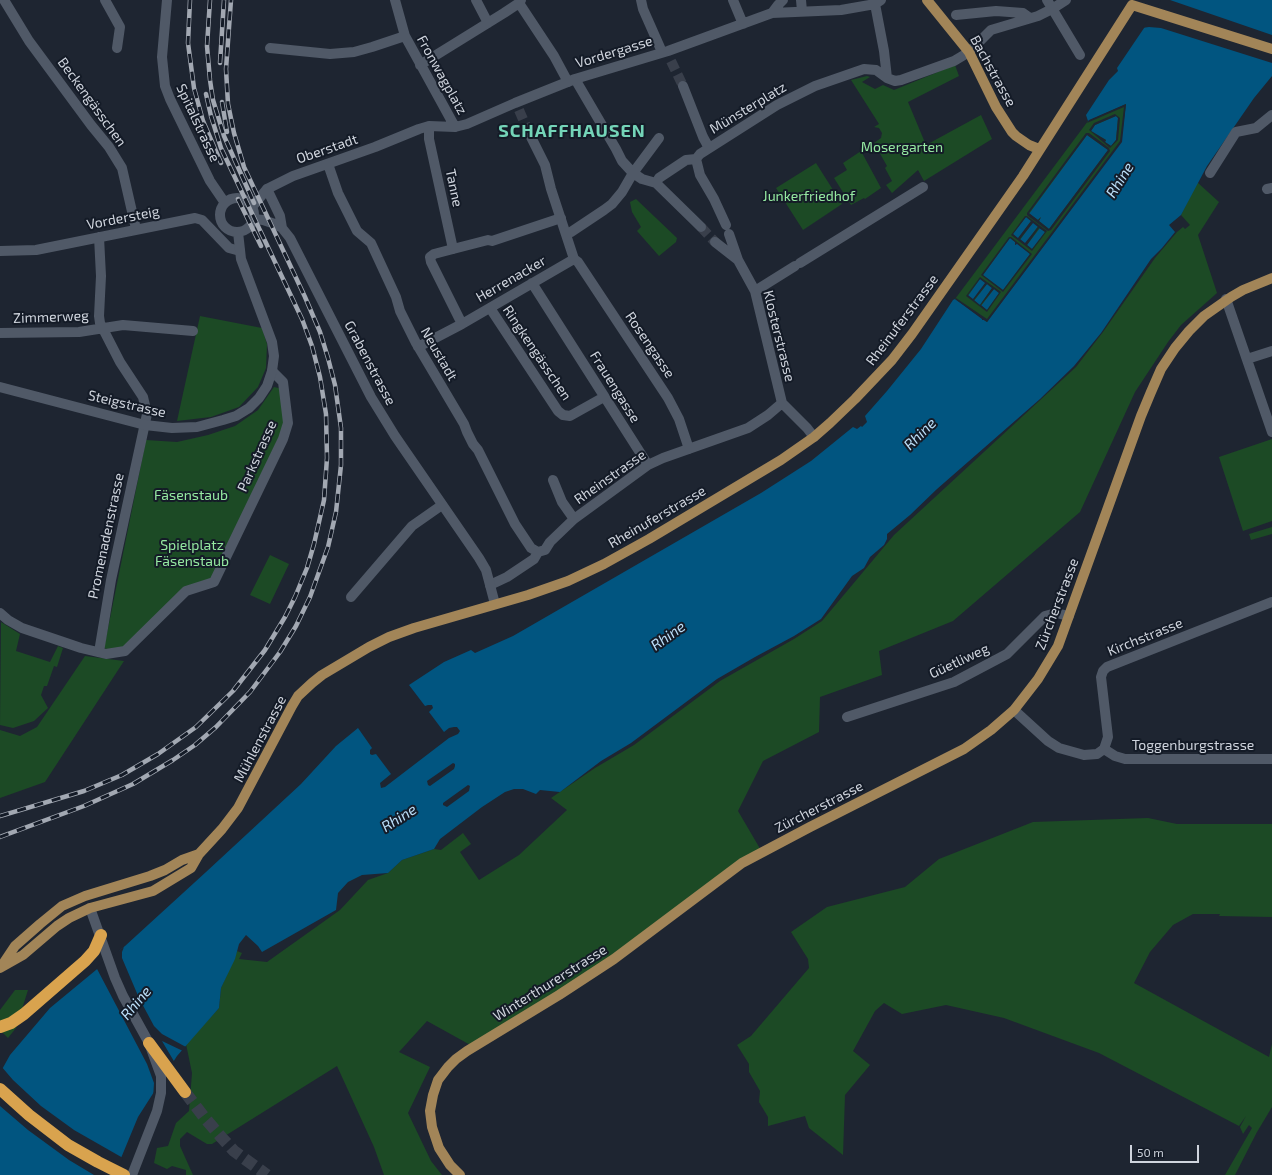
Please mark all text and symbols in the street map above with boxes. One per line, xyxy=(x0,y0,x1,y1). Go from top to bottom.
street label: Fronwagplatz xyxy=(413,32,471,118)
street label: Vordergasse xyxy=(573,32,655,72)
street label: Bachstrasse xyxy=(967,32,1019,110)
street label: Beckengässchen xyxy=(54,54,130,150)
street label: Münsterplatz xyxy=(707,79,789,137)
street label: Spitalstrasse xyxy=(173,81,223,165)
district label: SCHAFFHAUSEN xyxy=(498,120,646,142)
street label: Oberstadt xyxy=(294,131,360,167)
park label: Mosergarten xyxy=(861,139,943,155)
water label: Rhine xyxy=(1102,159,1138,201)
street label: Tanne xyxy=(442,168,466,208)
park label: Junkerfriedhof xyxy=(763,188,855,204)
street label: Vordersteig xyxy=(85,203,161,233)
street label: Herrenacker xyxy=(473,252,549,306)
street label: Rheinuferstrasse xyxy=(862,271,942,369)
street label: Klosterstrasse xyxy=(760,289,798,383)
street label: Ringkengässchen xyxy=(499,302,575,404)
street label: Zimmerweg xyxy=(13,307,89,327)
street label: Rosengasse xyxy=(622,309,678,381)
street label: Grabenstrasse xyxy=(341,318,399,408)
street label: Neustadt xyxy=(417,324,461,384)
street label: Frauengasse xyxy=(586,348,644,426)
street label: Steigstrasse xyxy=(86,387,168,421)
water label: Rhine xyxy=(900,414,940,454)
street label: Parkstrasse xyxy=(234,418,280,494)
street label: Rheinstrasse xyxy=(571,446,649,508)
street label: Promenadenstrasse xyxy=(84,471,128,601)
street label: Rheinuferstrasse xyxy=(605,482,709,552)
park label: Fäsenstaub xyxy=(154,487,228,503)
park label: Spielplatz Fäsenstaub xyxy=(155,537,229,570)
street label: Zürcherstrasse xyxy=(1032,556,1082,652)
street label: Kirchstrasse xyxy=(1105,614,1185,660)
water label: Rhine xyxy=(647,617,689,655)
street label: Güetliweg xyxy=(926,640,992,682)
street label: Mühlenstrasse xyxy=(230,693,290,785)
street label: Toggenburgstrasse xyxy=(1132,737,1254,753)
street label: Zürcherstrasse xyxy=(772,778,866,836)
water label: Rhine xyxy=(378,800,420,836)
street label: Winterthurerstrasse xyxy=(490,941,610,1025)
water label: Rhine xyxy=(117,983,155,1023)
scale bar xyxy=(1132,1137,1201,1163)
text: 50 m xyxy=(1137,1145,1164,1159)

